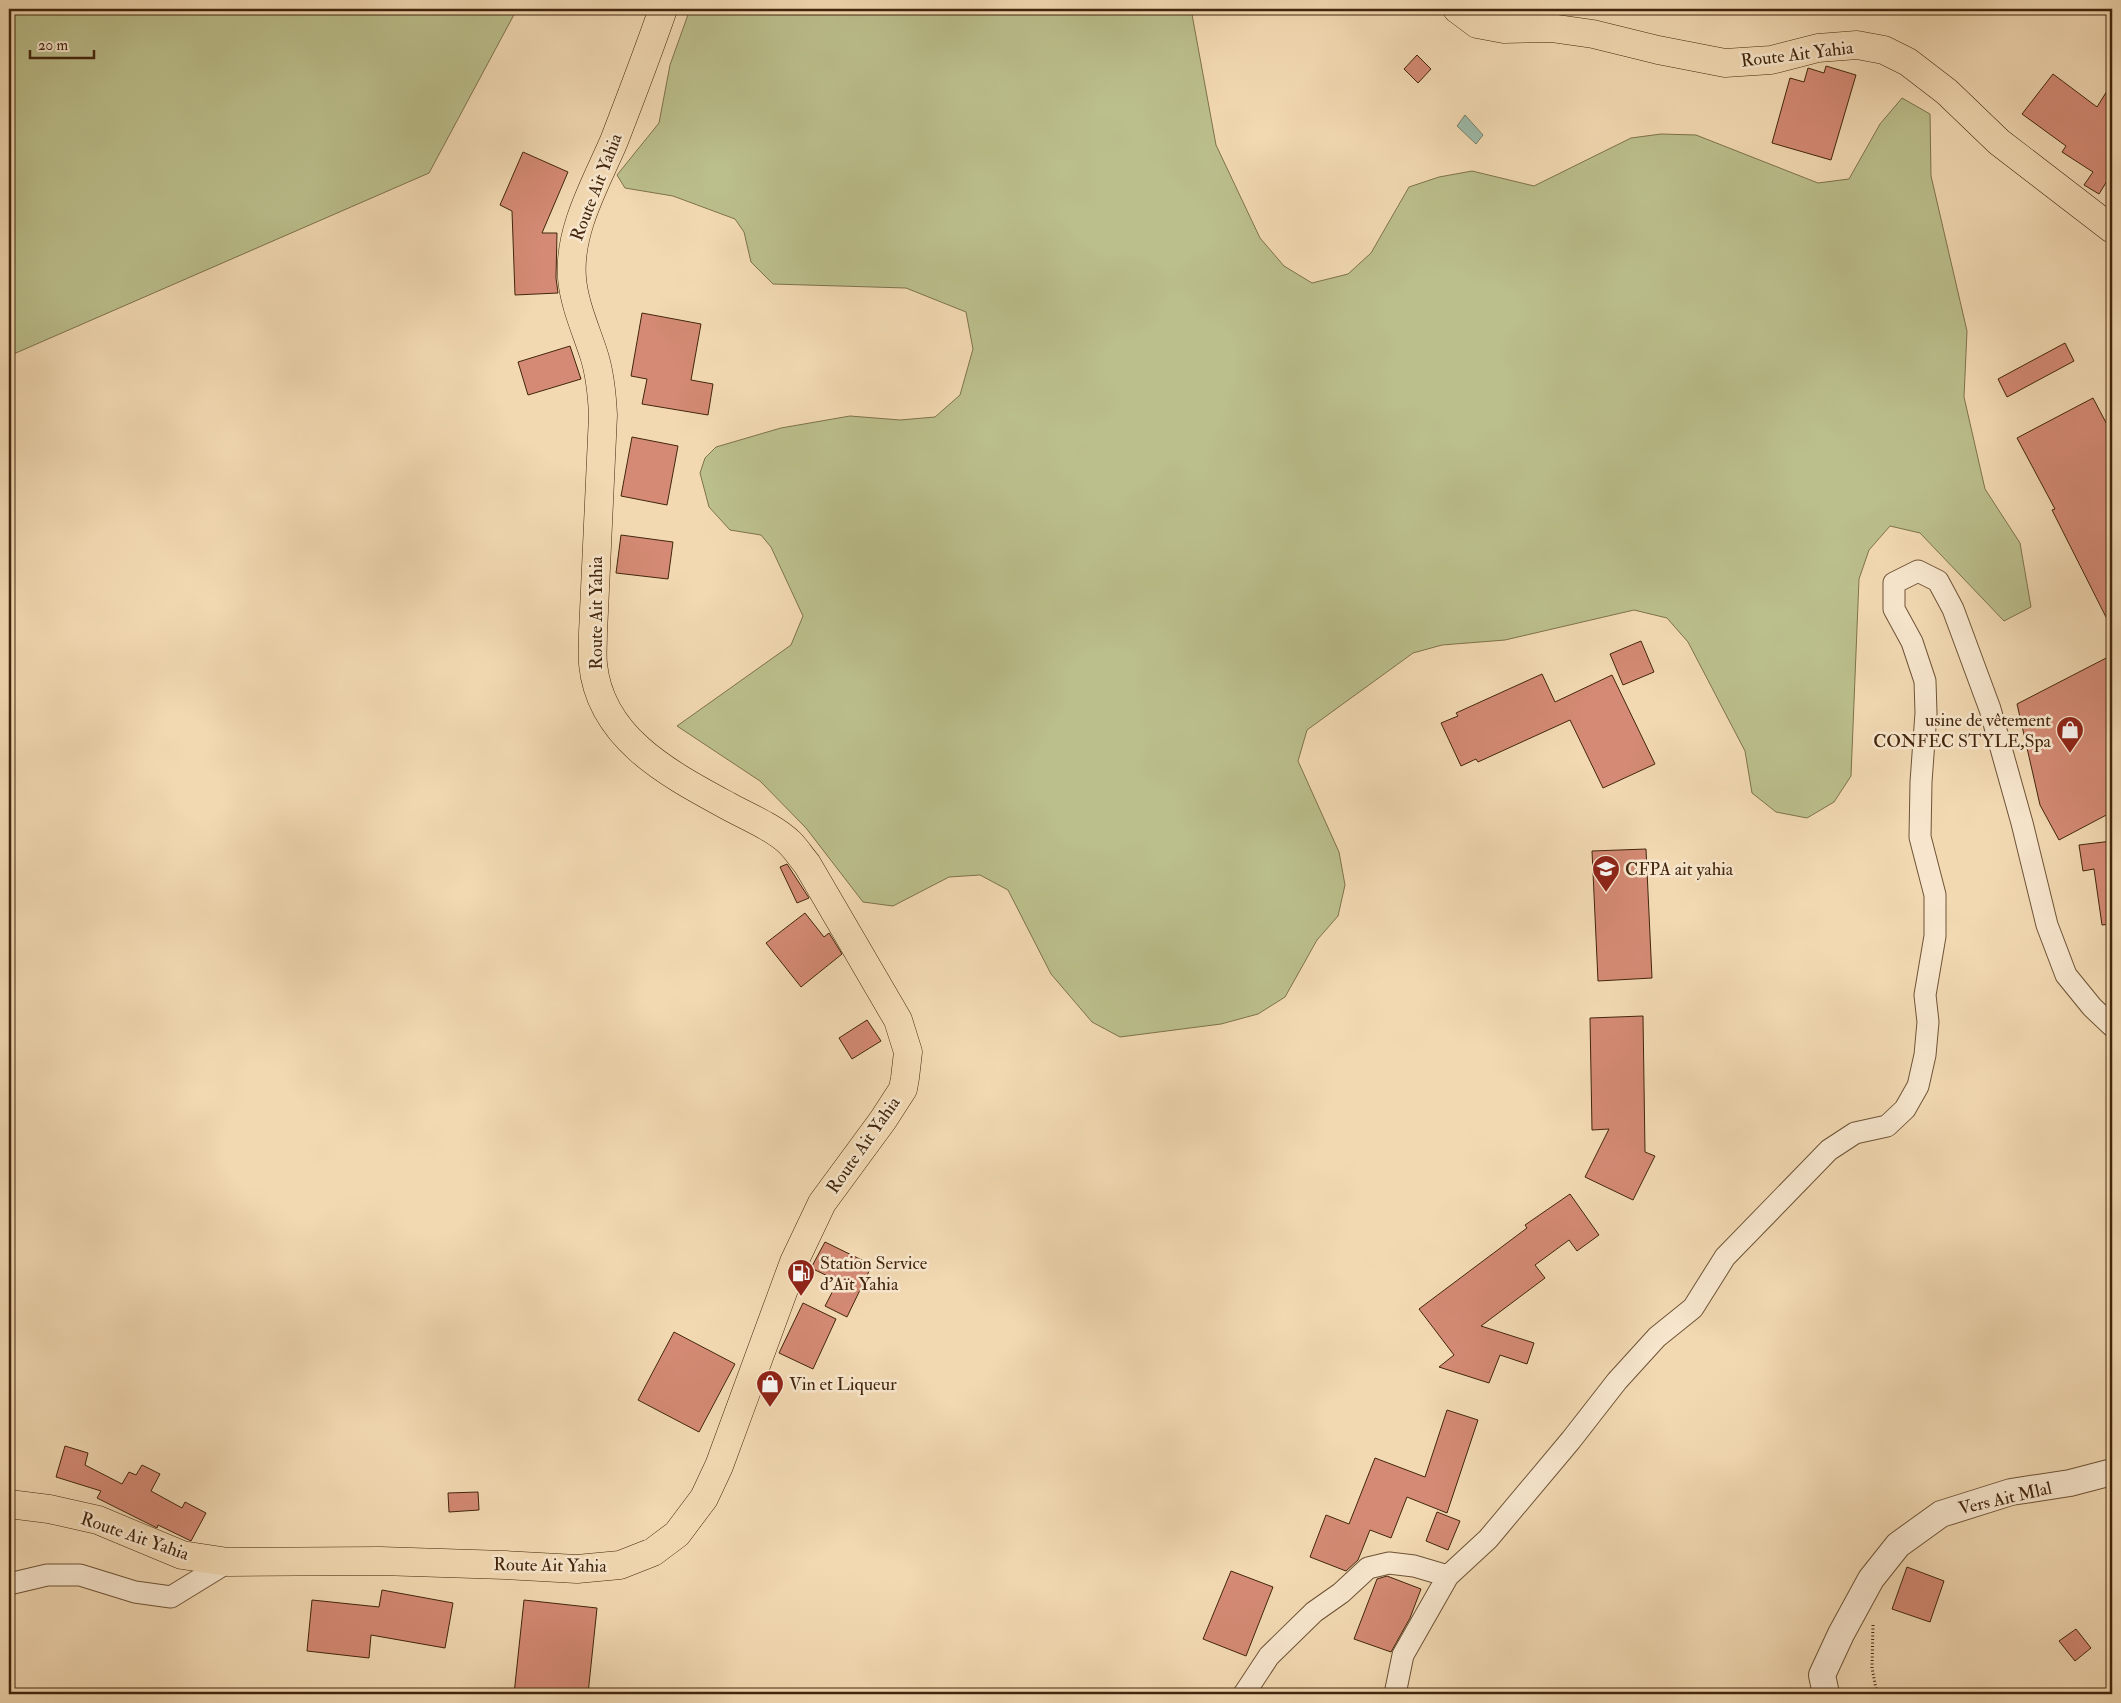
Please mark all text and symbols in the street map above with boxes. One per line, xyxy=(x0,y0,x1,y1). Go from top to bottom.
scale bar xyxy=(30,28,94,60)
text: 20 m xyxy=(38,36,68,55)
street label: Route Ait Yahia xyxy=(1739,36,1855,73)
street label: Route Ait Yahia xyxy=(565,130,628,244)
street label: Route Ait Yahia xyxy=(585,556,608,670)
place label: usine de vêtement CONFEC STYLE,Spa xyxy=(1873,709,2052,753)
shop icon: usine de vêtement CONFEC STYLE,Spa xyxy=(2055,715,2085,754)
school or university icon: CFPA ait yahia xyxy=(1591,854,1621,893)
place label: CFPA ait yahia xyxy=(1625,858,1734,881)
street label: Route Ait Yahia xyxy=(821,1092,906,1198)
place label: Station Service d'Aït Yahia xyxy=(820,1252,928,1296)
fuel station icon: Station Service d'Aït Yahia xyxy=(786,1258,816,1297)
shop icon: Vin et Liqueur xyxy=(755,1369,785,1408)
place label: Vin et Liqueur xyxy=(789,1373,897,1396)
street label: Vers Ait Mlal xyxy=(1956,1476,2054,1520)
street label: Route Ait Yahia xyxy=(78,1507,193,1566)
street label: Route Ait Yahia xyxy=(493,1553,607,1578)

